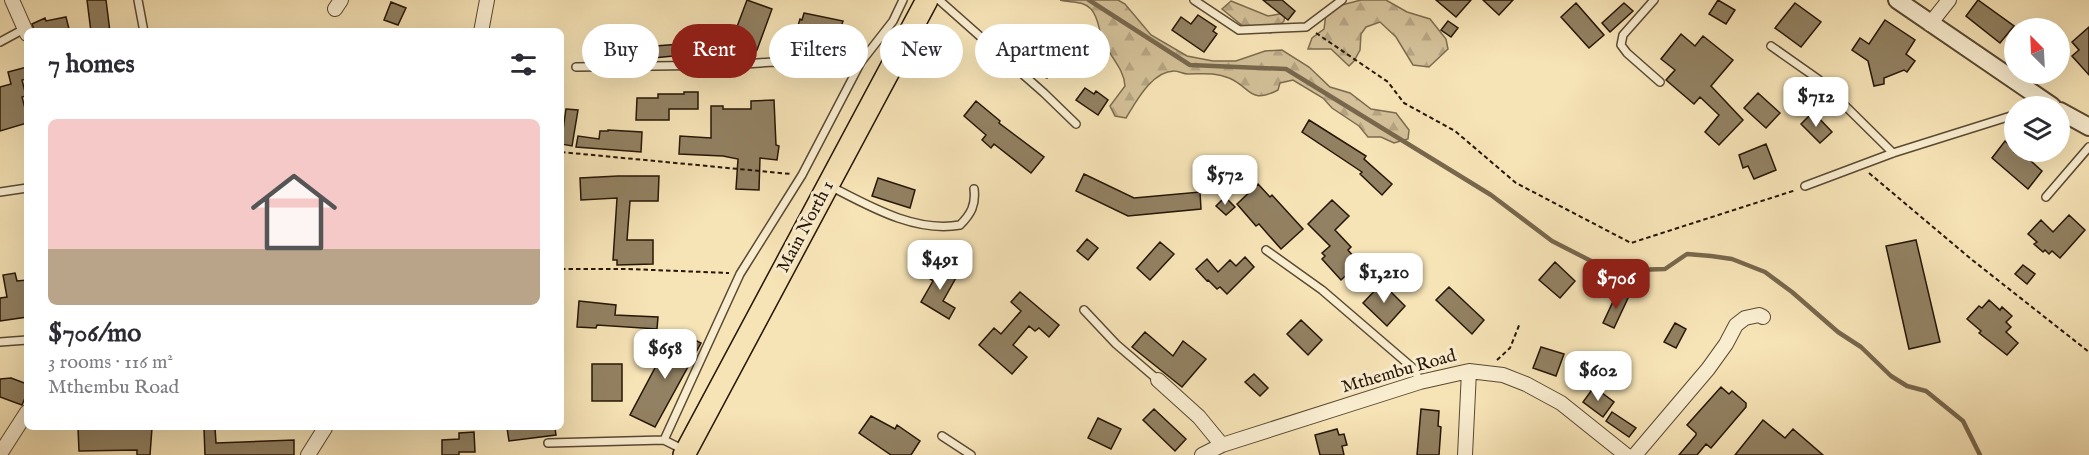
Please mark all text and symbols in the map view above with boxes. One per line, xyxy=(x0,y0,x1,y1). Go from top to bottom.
north arrow xyxy=(2004,18,2070,84)
map controls xyxy=(2004,18,2070,162)
chip: Buy xyxy=(582,24,659,78)
chip: Rent xyxy=(671,24,757,78)
chip: Filters xyxy=(769,24,868,78)
chip: New xyxy=(880,24,963,78)
chip: Apartment xyxy=(975,24,1110,78)
text: 7 homes xyxy=(48,48,135,81)
icon: filters xyxy=(507,48,540,81)
pin: $712 xyxy=(1780,77,1852,128)
text: $712 xyxy=(1797,84,1835,109)
button: layers xyxy=(2004,96,2070,162)
pin: $572 xyxy=(1189,155,1261,206)
icon: home xyxy=(240,158,348,266)
text: $572 xyxy=(1206,162,1244,187)
street label: Main North 1 xyxy=(772,177,840,277)
pin: $491 xyxy=(904,240,976,291)
text: $491 xyxy=(922,247,959,272)
pin: $1,210 xyxy=(1335,253,1433,304)
pin: $706 xyxy=(1580,259,1652,310)
text: $1,210 xyxy=(1359,260,1409,285)
text: $706 xyxy=(1597,266,1635,291)
text: $706/mo xyxy=(48,317,141,350)
pin: $658 xyxy=(629,329,701,380)
text: $658 xyxy=(648,336,682,361)
street label: Mthembu Road xyxy=(1339,345,1459,399)
text: 3 rooms · 116 m² xyxy=(48,350,173,375)
pin: $602 xyxy=(1562,351,1634,402)
text: $602 xyxy=(1579,358,1617,383)
text: Mthembu Road xyxy=(48,375,179,400)

